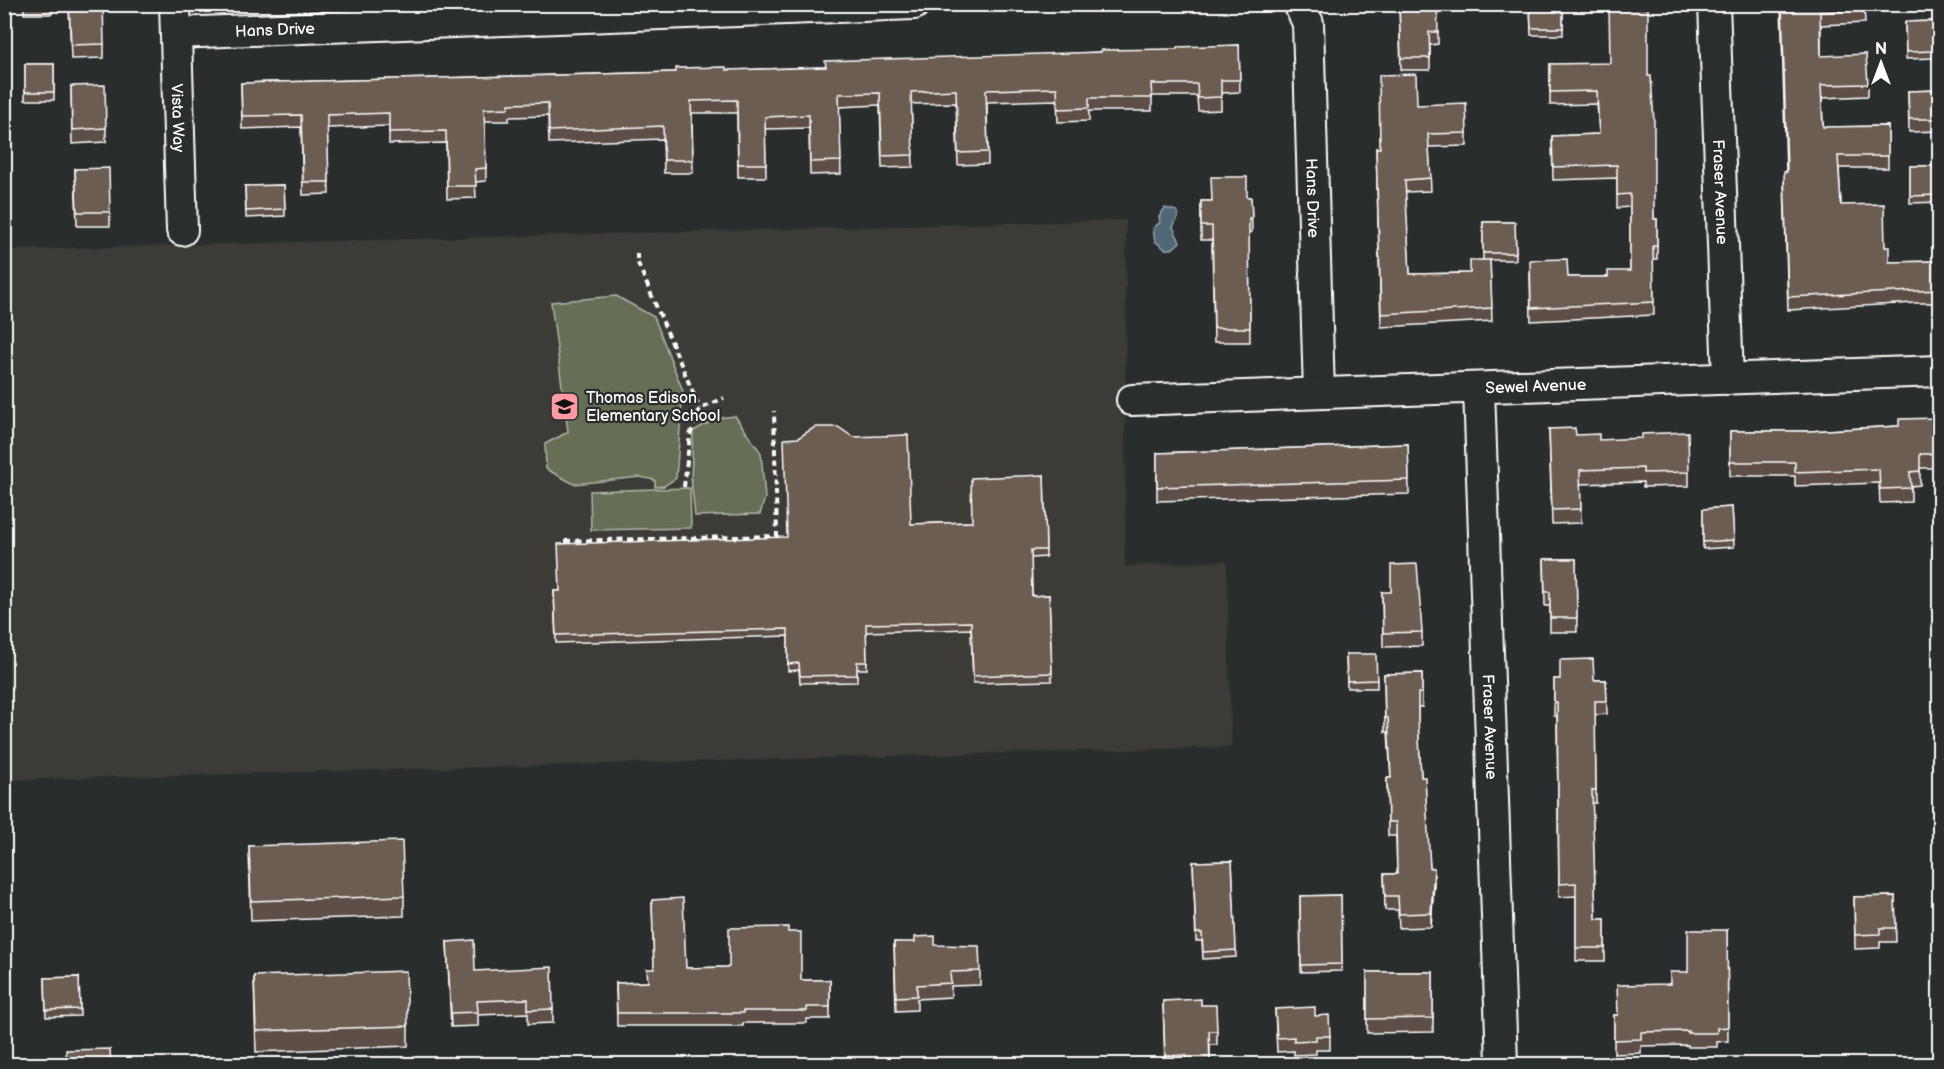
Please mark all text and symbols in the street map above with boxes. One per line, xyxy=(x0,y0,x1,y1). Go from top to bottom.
street label: Hans Drive xyxy=(235,20,316,42)
north arrow xyxy=(1851,33,1911,93)
text: N xyxy=(1875,40,1887,59)
street label: Vista Way xyxy=(166,83,188,153)
street label: Fraser Avenue xyxy=(1708,139,1731,245)
street label: Hans Drive xyxy=(1301,158,1322,239)
street label: Sewel Avenue xyxy=(1485,376,1587,398)
place label: Thomas Edison Elementary School xyxy=(586,389,720,426)
school or university icon: Thomas Edison Elementary School xyxy=(549,390,581,422)
street label: Fraser Avenue xyxy=(1478,674,1500,780)

